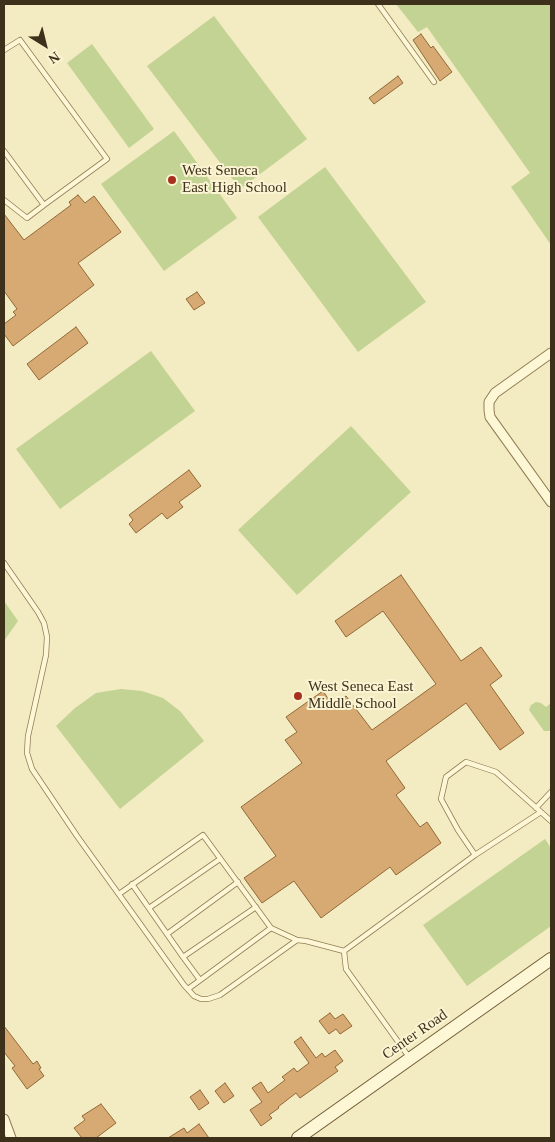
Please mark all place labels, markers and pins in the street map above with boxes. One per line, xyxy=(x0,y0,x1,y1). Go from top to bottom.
place label: West Seneca East High School xyxy=(182,162,287,197)
marker: West Seneca East High School xyxy=(166,174,178,186)
place label: West Seneca East Middle School xyxy=(308,678,413,713)
marker: West Seneca East Middle School xyxy=(292,690,304,702)

